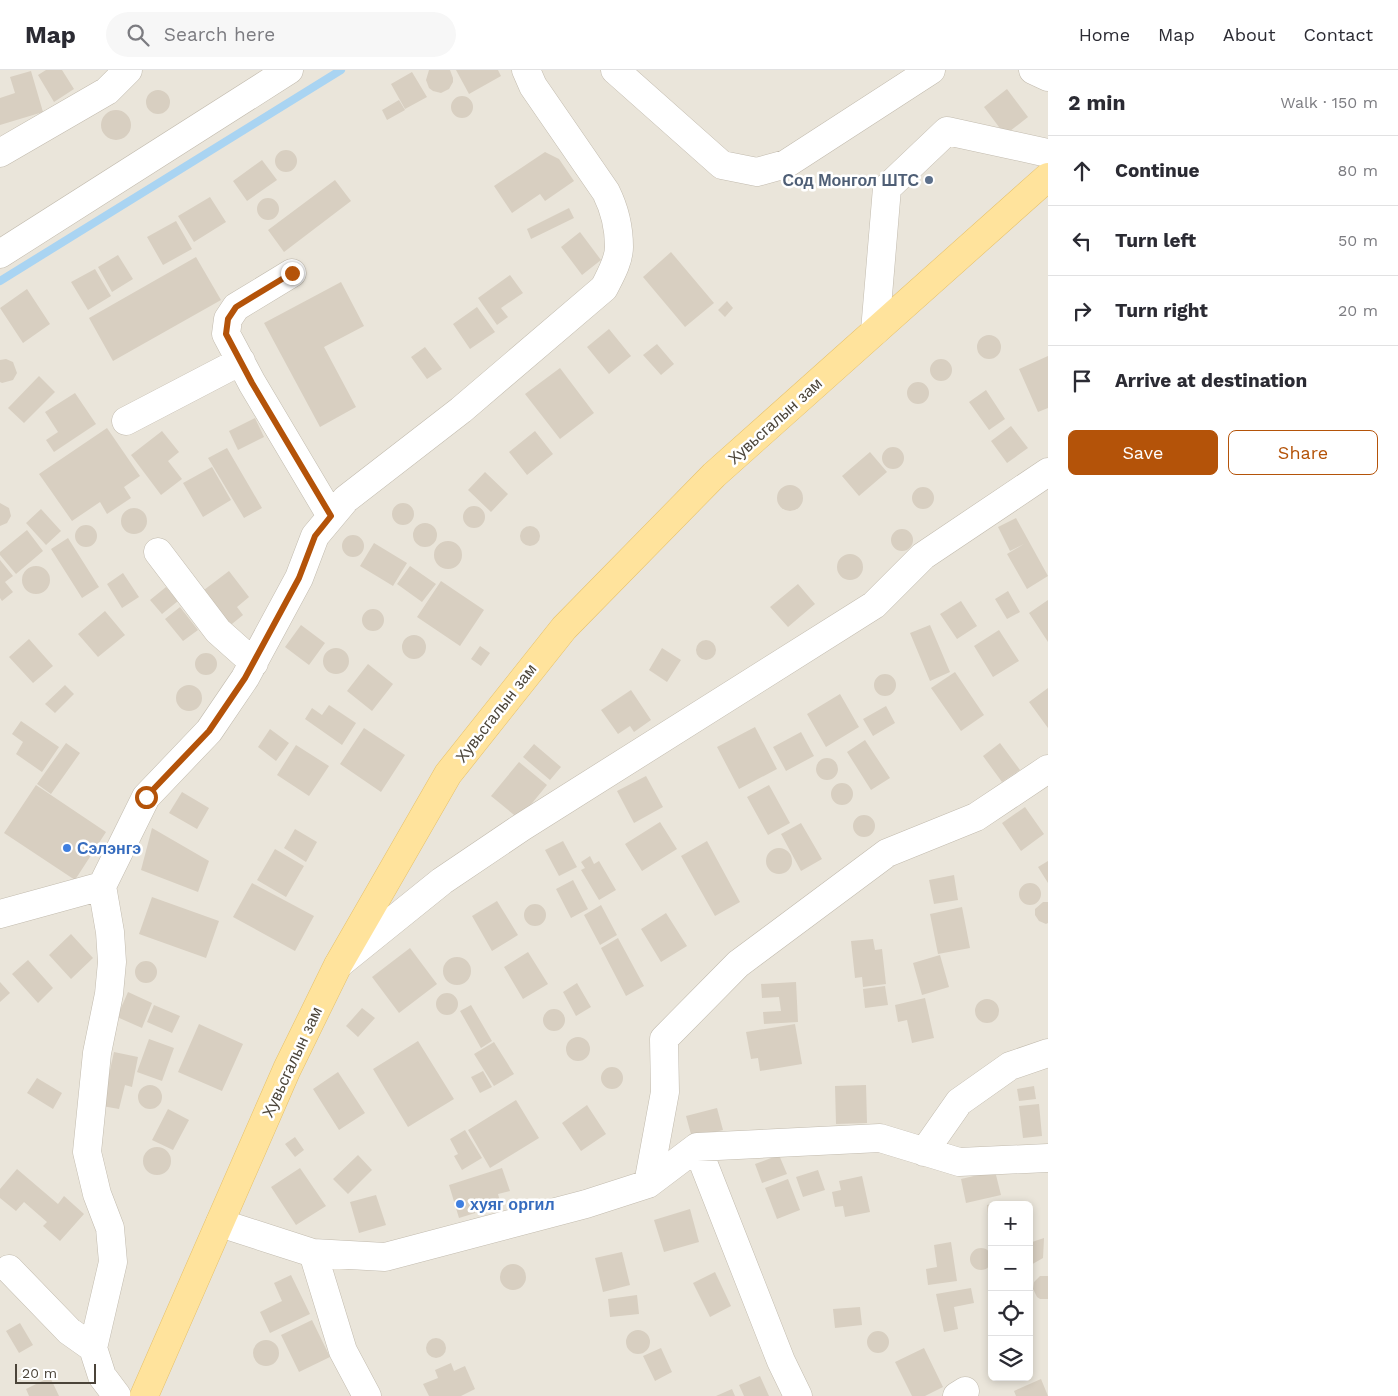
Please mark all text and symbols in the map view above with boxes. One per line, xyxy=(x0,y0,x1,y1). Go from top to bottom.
search box xyxy=(106,12,456,57)
text: Map xyxy=(25,21,76,49)
icon: search xyxy=(124,21,152,49)
text: Search here xyxy=(164,23,275,46)
text: Home xyxy=(1079,24,1130,45)
text: Map xyxy=(1158,24,1195,45)
text: About xyxy=(1223,24,1275,45)
text: Contact xyxy=(1303,24,1373,45)
text: 2 min xyxy=(1068,90,1125,115)
text: Walk · 150 m xyxy=(1280,93,1378,112)
icon: ahead xyxy=(1068,157,1096,185)
text: Continue xyxy=(1115,159,1199,182)
text: 80 m xyxy=(1337,161,1378,180)
place label: Сод Монгол ШТС xyxy=(782,171,919,190)
marker: Сод Монгол ШТС xyxy=(923,174,935,186)
icon: left xyxy=(1068,227,1096,255)
text: Turn left xyxy=(1115,229,1196,252)
text: 50 m xyxy=(1338,231,1378,250)
route end xyxy=(281,262,304,285)
icon: right xyxy=(1068,297,1096,325)
text: Turn right xyxy=(1115,299,1208,322)
text: 20 m xyxy=(1338,301,1378,320)
icon: arrive xyxy=(1068,367,1096,395)
text: Arrive at destination xyxy=(1115,369,1307,392)
street label: Хувьсгалын зам xyxy=(724,374,826,468)
button: Save xyxy=(1068,430,1218,475)
button: Share xyxy=(1228,430,1378,475)
street label: Хувьсгалын зам xyxy=(452,660,540,766)
route start xyxy=(135,786,158,809)
place label: Сэлэнгэ xyxy=(77,839,141,858)
marker: Сэлэнгэ xyxy=(61,842,73,854)
street label: Хувьсгалын зам xyxy=(258,1004,326,1120)
place label: хуяг оргил xyxy=(470,1195,555,1214)
marker: хуяг оргил xyxy=(454,1198,466,1210)
map controls xyxy=(988,1201,1033,1381)
button: + xyxy=(988,1201,1033,1246)
button: − xyxy=(988,1246,1033,1291)
button: locate xyxy=(988,1291,1033,1336)
button: layers xyxy=(988,1336,1033,1381)
scale bar xyxy=(15,1361,96,1384)
text: 20 m xyxy=(22,1365,57,1381)

